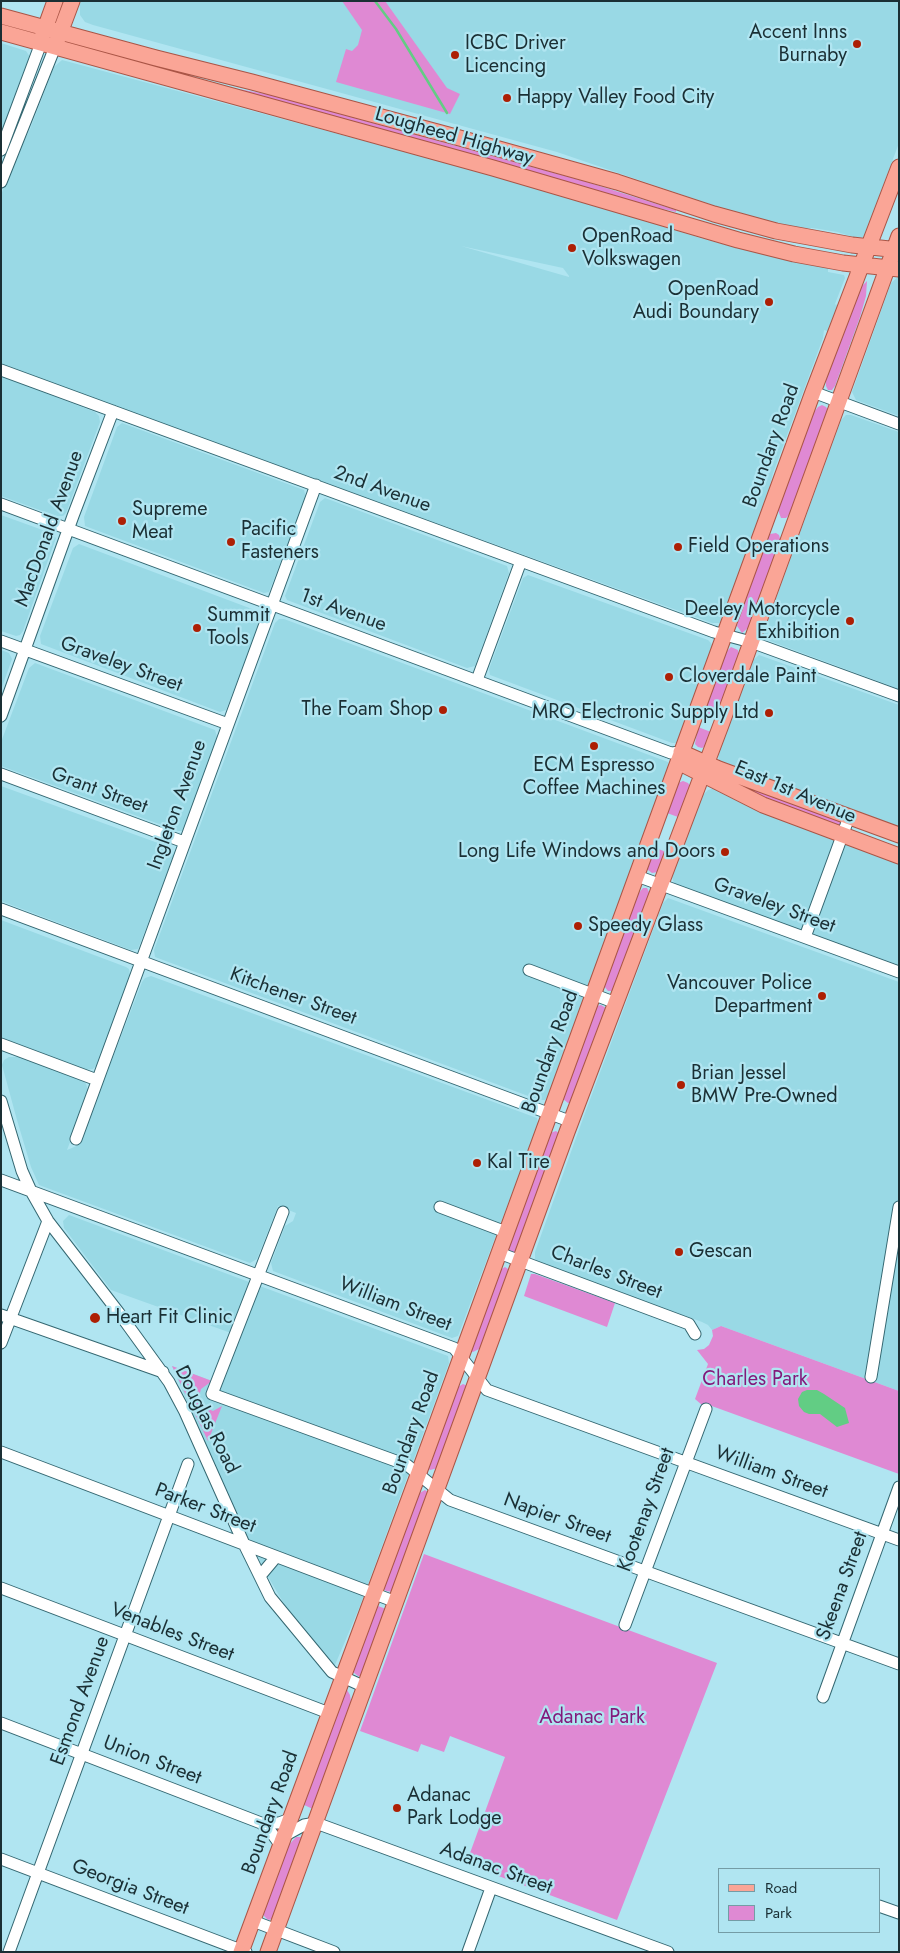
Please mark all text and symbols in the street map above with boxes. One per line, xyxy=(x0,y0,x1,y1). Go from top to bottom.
place label: Accent Inns Burnaby xyxy=(749,21,847,68)
place label: ICBC Driver Licencing xyxy=(465,32,566,79)
marker: Accent Inns Burnaby xyxy=(851,38,863,50)
marker: ICBC Driver Licencing xyxy=(449,49,461,61)
place label: Happy Valley Food City xyxy=(517,86,714,110)
marker: Happy Valley Food City xyxy=(501,92,513,104)
street label: Lougheed Highway xyxy=(372,103,536,171)
place label: OpenRoad Volkswagen xyxy=(582,225,681,272)
marker: OpenRoad Volkswagen xyxy=(566,242,578,254)
place label: OpenRoad Audi Boundary xyxy=(633,278,759,325)
marker: OpenRoad Audi Boundary xyxy=(763,296,775,308)
street label: Boundary Road xyxy=(739,381,805,511)
street label: MacDonald Avenue xyxy=(11,448,89,610)
street label: 2nd Avenue xyxy=(330,461,434,519)
place label: Supreme Meat xyxy=(132,498,208,545)
marker: Supreme Meat xyxy=(116,515,128,527)
place label: Pacific Fasteners xyxy=(241,518,319,565)
place label: Field Operations xyxy=(688,535,829,559)
marker: Pacific Fasteners xyxy=(225,536,237,548)
marker: Field Operations xyxy=(672,541,684,553)
street label: 1st Avenue xyxy=(297,584,389,638)
place label: Deeley Motorcycle Exhibition xyxy=(684,598,840,645)
place label: Summit Tools xyxy=(207,604,270,651)
marker: Deeley Motorcycle Exhibition xyxy=(844,615,856,627)
marker: Summit Tools xyxy=(191,622,203,634)
street label: Graveley Street xyxy=(57,632,185,698)
place label: Cloverdale Paint xyxy=(679,665,816,689)
marker: Cloverdale Paint xyxy=(663,671,675,683)
place label: The Foam Shop xyxy=(302,698,433,722)
place label: MRO Electronic Supply Ltd xyxy=(532,701,759,725)
marker: The Foam Shop xyxy=(437,704,449,716)
marker: MRO Electronic Supply Ltd xyxy=(763,707,775,719)
street label: Ingleton Avenue xyxy=(143,737,213,873)
marker: ECM Espresso Coffee Machines xyxy=(588,740,600,752)
place label: ECM Espresso Coffee Machines xyxy=(523,754,665,801)
street label: East 1st Avenue xyxy=(731,757,859,829)
street label: Grant Street xyxy=(47,762,151,820)
place label: Long Life Windows and Doors xyxy=(458,840,715,864)
marker: Long Life Windows and Doors xyxy=(719,846,731,858)
street label: Graveley Street xyxy=(710,873,838,939)
place label: Speedy Glass xyxy=(588,914,703,938)
marker: Speedy Glass xyxy=(572,920,584,932)
street label: Kitchener Street xyxy=(226,963,360,1031)
place label: Vancouver Police Department xyxy=(667,972,812,1019)
street label: Boundary Road xyxy=(518,987,584,1117)
marker: Vancouver Police Department xyxy=(816,990,828,1002)
place label: Brian Jessel BMW Pre-Owned xyxy=(691,1062,838,1109)
marker: Brian Jessel BMW Pre-Owned xyxy=(675,1079,687,1091)
place label: Kal Tire xyxy=(487,1151,550,1175)
marker: Kal Tire xyxy=(471,1157,483,1169)
place label: Gescan xyxy=(689,1240,753,1264)
street label: Charles Street xyxy=(547,1241,665,1305)
marker: Gescan xyxy=(673,1246,685,1258)
street label: William Street xyxy=(335,1273,455,1337)
place label: Heart Fit Clinic xyxy=(106,1306,233,1330)
marker: Heart Fit Clinic xyxy=(88,1311,102,1325)
street label: Douglas Road xyxy=(169,1362,243,1478)
street label: Boundary Road xyxy=(379,1368,445,1498)
park label: Charles Park xyxy=(702,1368,808,1392)
street label: William Street xyxy=(711,1441,831,1505)
street label: Kootenay Street xyxy=(613,1445,681,1575)
street label: Parker Street xyxy=(151,1479,259,1539)
street label: Napier Street xyxy=(500,1488,614,1550)
street label: Skeena Street xyxy=(812,1528,874,1644)
street label: Venables Street xyxy=(107,1598,237,1668)
street label: Esmond Avenue xyxy=(47,1633,115,1769)
park label: Adanac Park xyxy=(539,1706,645,1730)
street label: Union Street xyxy=(99,1731,205,1791)
street label: Boundary Road xyxy=(238,1748,304,1878)
place label: Adanac Park Lodge xyxy=(407,1784,502,1831)
marker: Adanac Park Lodge xyxy=(391,1802,403,1814)
street label: Adanac Street xyxy=(437,1838,555,1900)
street label: Georgia Street xyxy=(68,1855,192,1921)
legend xyxy=(718,1868,880,1933)
text: Road xyxy=(765,1877,797,1899)
text: Park xyxy=(765,1902,792,1924)

